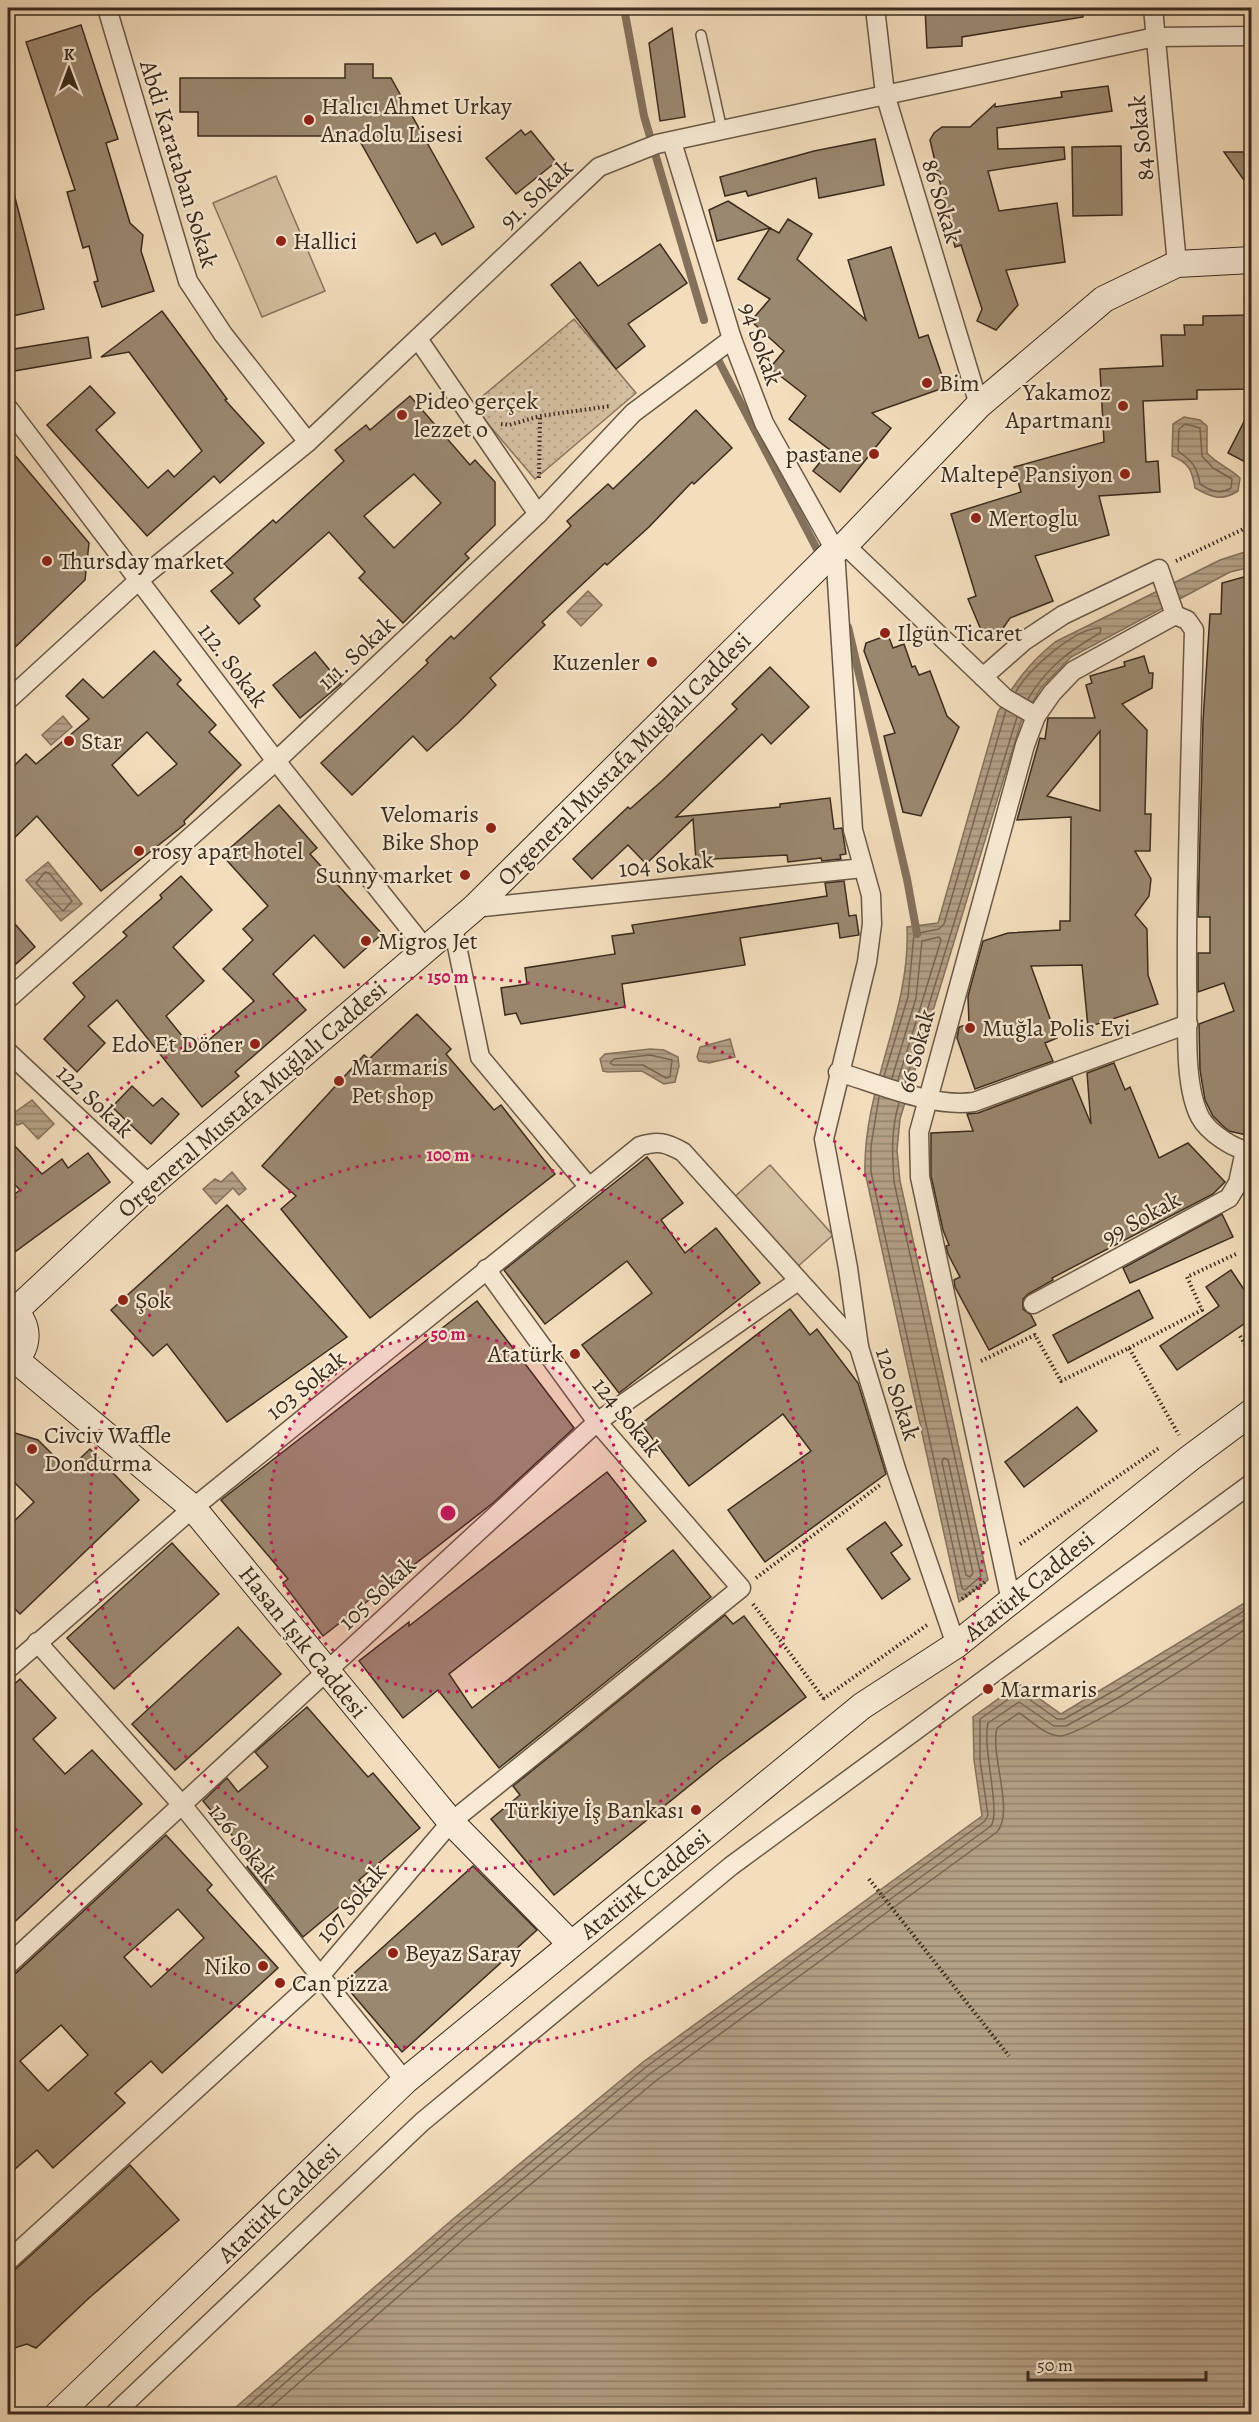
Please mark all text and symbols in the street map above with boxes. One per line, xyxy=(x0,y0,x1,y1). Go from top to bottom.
north arrow xyxy=(39,39,99,99)
text: K xyxy=(64,44,75,66)
street label: Abdi Karataban Sokak xyxy=(132,55,226,272)
place label: Halıcı Ahmet Urkay Anadolu Lisesi xyxy=(320,90,512,150)
street label: 84 Sokak xyxy=(1121,93,1161,182)
marker: Halıcı Ahmet Urkay Anadolu Lisesi xyxy=(302,113,316,127)
street label: 91. Sokak xyxy=(492,152,580,236)
street label: 86 Sokak xyxy=(914,155,970,247)
place label: Hallici xyxy=(293,225,357,257)
marker: Hallici xyxy=(274,234,288,248)
street label: 94 Sokak xyxy=(732,298,790,390)
place label: Bim xyxy=(939,367,980,399)
marker: Bim xyxy=(920,376,934,390)
place label: Yakamoz Apartmanı xyxy=(1004,376,1111,436)
place label: Pideo gerçek lezzet o xyxy=(414,385,538,445)
marker: Yakamoz Apartmanı xyxy=(1116,399,1130,413)
marker: Pideo gerçek lezzet o xyxy=(395,408,409,422)
place label: pastane xyxy=(785,438,862,470)
marker: pastane xyxy=(867,447,881,461)
place label: Maltepe Pansiyon xyxy=(940,458,1113,490)
marker: Maltepe Pansiyon xyxy=(1118,467,1132,481)
place label: Mertoglu xyxy=(988,502,1079,534)
marker: Mertoglu xyxy=(969,511,983,525)
place label: Thursday market xyxy=(59,545,224,577)
marker: Thursday market xyxy=(40,554,54,568)
street label: 111. Sokak xyxy=(310,609,402,697)
street label: 112. Sokak xyxy=(191,616,275,714)
place label: Ilgün Ticaret xyxy=(897,617,1022,649)
street label: Orgeneral Mustafa Muğlalı Caddesi xyxy=(490,625,758,893)
marker: Ilgün Ticaret xyxy=(878,626,892,640)
place label: Kuzenler xyxy=(552,646,640,678)
marker: Kuzenler xyxy=(645,655,659,669)
place label: Star xyxy=(81,725,122,757)
marker: Star xyxy=(62,734,76,748)
place label: Velomaris Bike Shop xyxy=(380,798,479,858)
marker: Velomaris Bike Shop xyxy=(484,821,498,835)
place label: rosy apart hotel xyxy=(151,835,303,867)
street label: 104 Sokak xyxy=(617,843,715,885)
marker: rosy apart hotel xyxy=(132,844,146,858)
place label: Sunny market xyxy=(316,859,453,891)
marker: Sunny market xyxy=(458,868,472,882)
place label: Migros Jet xyxy=(378,925,478,957)
marker: Migros Jet xyxy=(359,934,373,948)
text: 150 m xyxy=(427,965,469,989)
street label: Orgeneral Mustafa Muğlalı Caddesi xyxy=(111,973,393,1225)
street label: 66 Sokak xyxy=(889,1005,943,1097)
place label: Muğla Polis Evi xyxy=(982,1012,1131,1044)
marker: Muğla Polis Evi xyxy=(963,1021,977,1035)
place label: Edo Et Döner xyxy=(111,1028,243,1060)
marker: Edo Et Döner xyxy=(248,1037,262,1051)
place label: Marmaris Pet shop xyxy=(351,1051,448,1111)
street label: 122 Sokak xyxy=(50,1057,141,1145)
marker: Marmaris Pet shop xyxy=(332,1074,346,1088)
text: 100 m xyxy=(427,1143,469,1167)
street label: 99 Sokak xyxy=(1096,1183,1186,1253)
place label: Şok xyxy=(135,1284,171,1316)
marker: Şok xyxy=(116,1293,130,1307)
text: 50 m xyxy=(431,1322,465,1346)
place label: Atatürk xyxy=(487,1338,563,1370)
street label: 103 Sokak xyxy=(259,1343,353,1427)
street label: 120 Sokak xyxy=(868,1343,928,1445)
marker: Atatürk xyxy=(568,1347,582,1361)
street label: 124 Sokak xyxy=(585,1370,669,1464)
place label: Civciv Waffle Dondurma xyxy=(44,1419,171,1479)
marker: Civciv Waffle Dondurma xyxy=(25,1442,39,1456)
centre of rings xyxy=(438,1503,458,1523)
street label: Atatürk Caddesi xyxy=(956,1524,1101,1649)
street label: 105 Sokak xyxy=(331,1549,423,1637)
street label: Hasan Işık Caddesi xyxy=(231,1559,375,1725)
place label: Marmaris xyxy=(1000,1673,1097,1705)
marker: Marmaris xyxy=(981,1682,995,1696)
place label: Türkiye İş Bankası xyxy=(505,1794,684,1826)
street label: 126 Sokak xyxy=(201,1796,285,1890)
marker: Türkiye İş Bankası xyxy=(689,1803,703,1817)
street label: Atatürk Caddesi xyxy=(572,1822,717,1947)
street label: 107 Sokak xyxy=(308,1856,394,1950)
place label: Beyaz Saray xyxy=(405,1937,521,1969)
marker: Beyaz Saray xyxy=(386,1946,400,1960)
place label: Niko xyxy=(204,1950,251,1982)
marker: Niko xyxy=(256,1959,270,1973)
place label: Can pizza xyxy=(292,1967,390,1999)
marker: Can pizza xyxy=(273,1976,287,1990)
street label: Atatürk Caddesi xyxy=(210,2136,347,2270)
scale bar xyxy=(1028,2344,1206,2382)
text: 50 m xyxy=(1037,2353,1073,2377)

